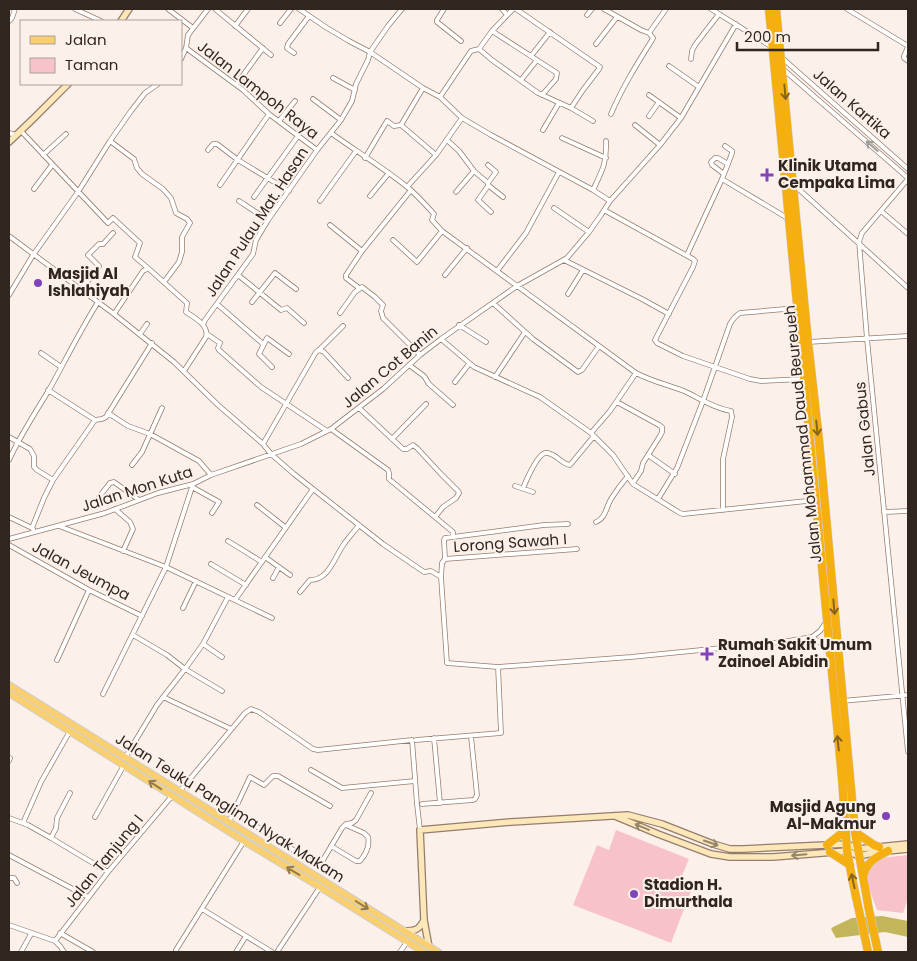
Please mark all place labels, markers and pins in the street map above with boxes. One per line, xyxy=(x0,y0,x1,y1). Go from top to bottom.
place label: Klinik Utama Cempaka Lima xyxy=(778,155,895,193)
marker: Klinik Utama Cempaka Lima xyxy=(760,168,774,182)
place label: Masjid Al Ishlahiyah xyxy=(48,263,130,301)
marker: Masjid Al Ishlahiyah xyxy=(32,277,44,289)
place label: Rumah Sakit Umum Zainoel Abidin xyxy=(718,634,872,672)
marker: Rumah Sakit Umum Zainoel Abidin xyxy=(700,647,714,661)
place label: Masjid Agung Al-Makmur xyxy=(770,796,877,834)
marker: Masjid Agung Al-Makmur xyxy=(880,810,892,822)
place label: Stadion H. Dimurthala xyxy=(644,874,733,912)
marker: Stadion H. Dimurthala xyxy=(628,888,640,900)

